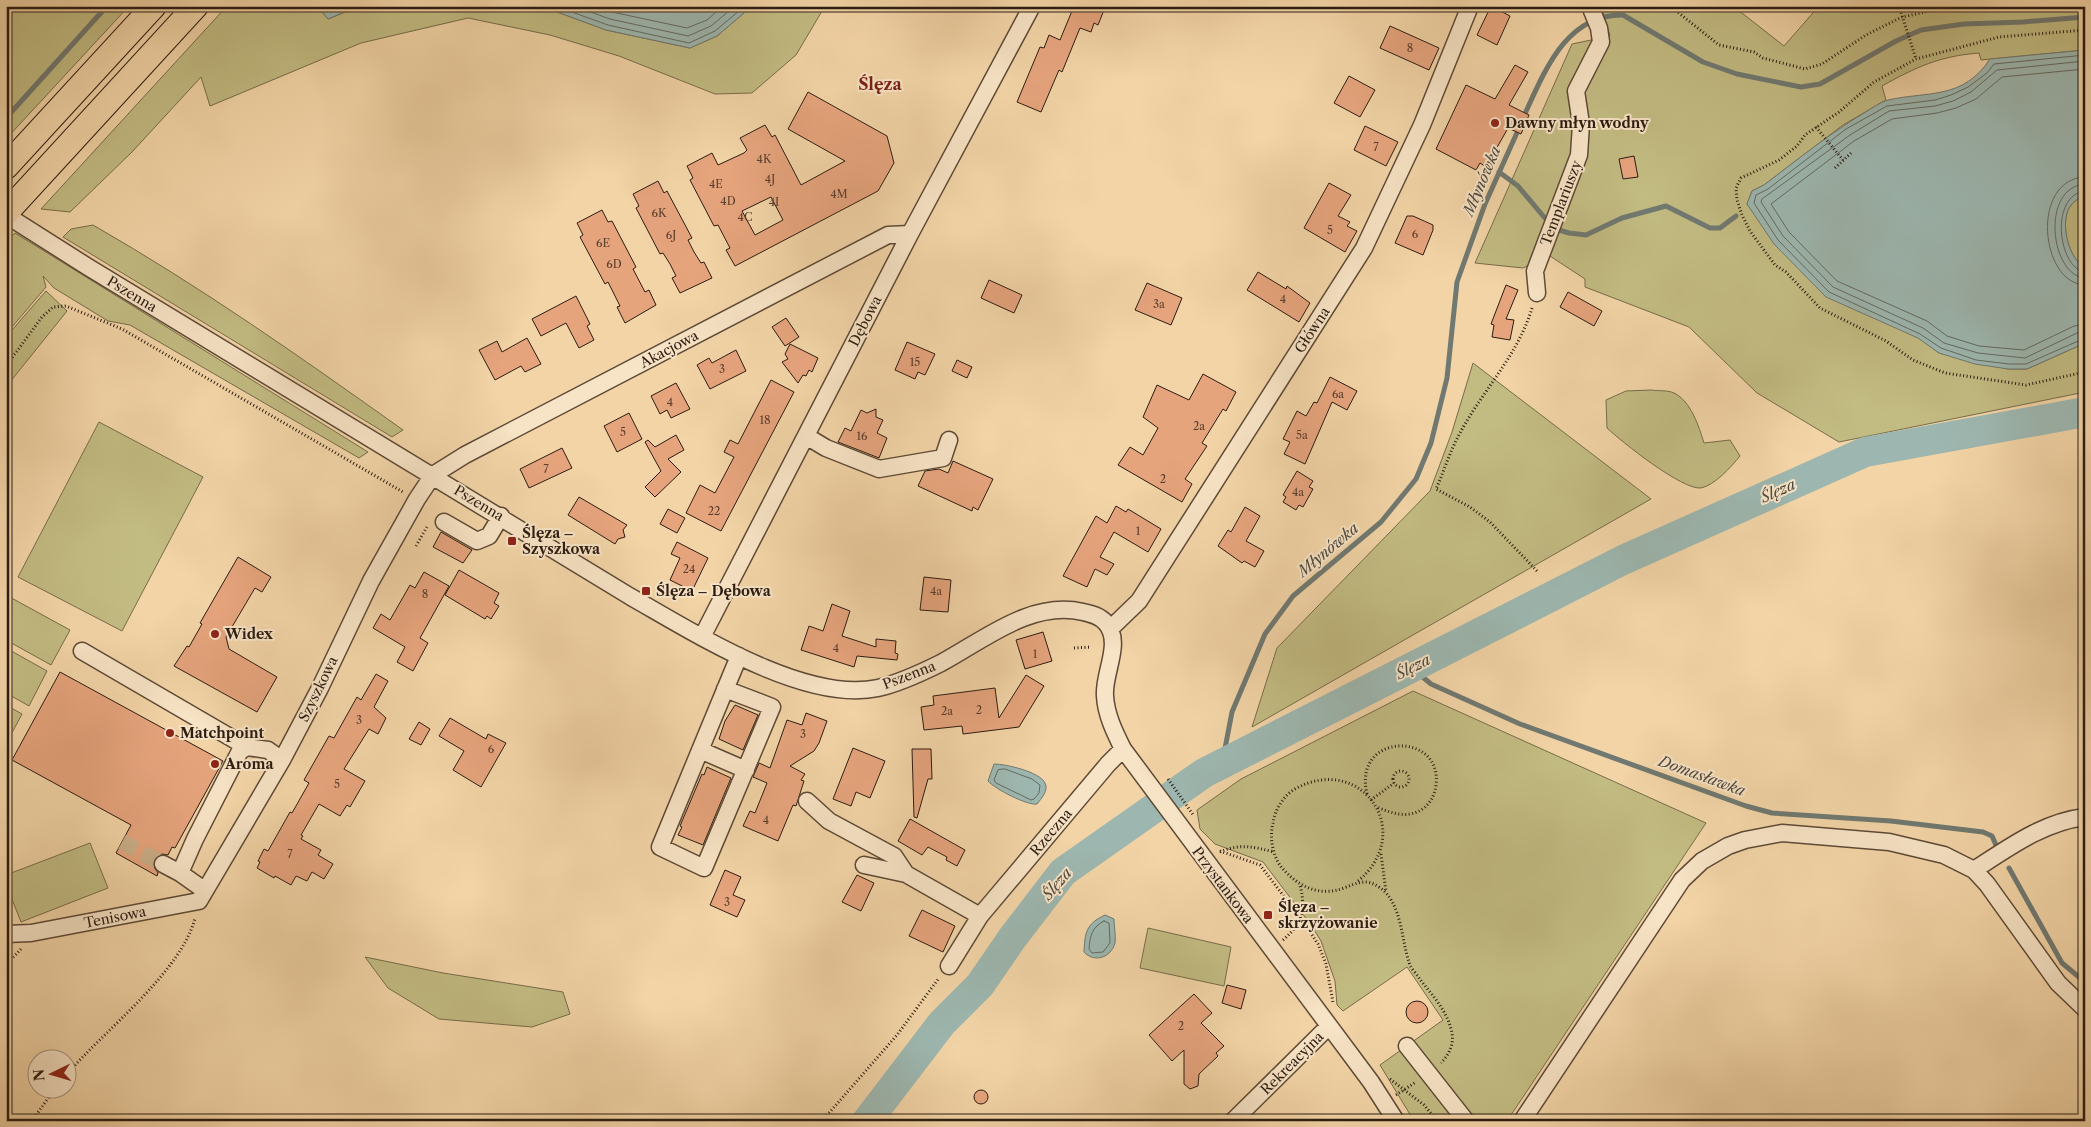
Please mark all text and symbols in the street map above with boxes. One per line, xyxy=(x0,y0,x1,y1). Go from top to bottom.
house number: 8 xyxy=(1407,41,1413,55)
district label: Ślęza xyxy=(858,74,903,94)
place label: Dawny młyn wodny xyxy=(1505,114,1649,132)
marker: Dawny młyn wodny xyxy=(1489,117,1501,129)
house number: 7 xyxy=(1373,140,1379,154)
water label: Młynówka xyxy=(1458,143,1505,220)
house number: 4K xyxy=(757,152,772,166)
street label: Templariuszy xyxy=(1536,158,1586,248)
house number: 4J xyxy=(765,172,775,186)
house number: 4E xyxy=(709,177,723,191)
house number: 4M xyxy=(830,187,848,201)
house number: 4D xyxy=(720,194,736,208)
house number: 4I xyxy=(769,195,779,209)
house number: 6K xyxy=(652,206,667,220)
house number: 4C xyxy=(738,210,752,224)
house number: 5 xyxy=(1327,223,1333,237)
house number: 6 xyxy=(1412,227,1419,241)
house number: 6J xyxy=(666,228,676,242)
house number: 6E xyxy=(596,236,610,250)
house number: 6D xyxy=(606,257,622,271)
street label: Pszenna xyxy=(104,272,161,316)
street label: Dębowa xyxy=(845,292,886,349)
house number: 4 xyxy=(1280,292,1286,306)
house number: 3a xyxy=(1153,297,1165,311)
street label: Główna xyxy=(1290,303,1334,356)
street label: Akacjowa xyxy=(636,326,702,372)
house number: 15 xyxy=(910,355,920,369)
house number: 3 xyxy=(719,362,725,376)
house number: 6a xyxy=(1332,387,1344,401)
house number: 4 xyxy=(667,395,673,409)
house number: 18 xyxy=(759,413,771,427)
house number: 2a xyxy=(1193,419,1205,433)
house number: 5 xyxy=(620,425,626,439)
house number: 5a xyxy=(1296,428,1308,442)
house number: 16 xyxy=(856,429,868,443)
house number: 7 xyxy=(543,462,549,476)
house number: 2 xyxy=(1160,472,1166,486)
water label: Ślęza xyxy=(1756,474,1798,507)
street label: Pszenna xyxy=(451,481,508,525)
house number: 4a xyxy=(1292,485,1304,499)
house number: 22 xyxy=(708,504,720,518)
water label: Młynówka xyxy=(1292,519,1362,582)
place label: Ślęza – Szyszkowa xyxy=(522,523,601,558)
house number: 1 xyxy=(1136,524,1141,538)
marker: Ślęza – Szyszkowa xyxy=(506,535,518,547)
house number: 24 xyxy=(683,562,695,576)
place label: Ślęza – Dębowa xyxy=(656,581,772,600)
house number: 4a xyxy=(930,584,942,598)
marker: Ślęza – Dębowa xyxy=(640,585,652,597)
house number: 8 xyxy=(422,587,428,601)
place label: Widex xyxy=(224,625,274,643)
marker: Widex xyxy=(209,628,221,640)
house number: 4 xyxy=(833,641,839,655)
house number: 1 xyxy=(1033,647,1038,661)
water label: Ślęza xyxy=(1391,650,1433,684)
street label: Szyszkowa xyxy=(294,653,342,725)
street label: Pszenna xyxy=(880,656,939,693)
house number: 2 xyxy=(976,703,982,717)
house number: 2a xyxy=(941,704,953,718)
house number: 3 xyxy=(356,713,362,727)
place label: Matchpoint xyxy=(180,724,265,742)
marker: Matchpoint xyxy=(164,727,176,739)
house number: 3 xyxy=(800,727,806,741)
house number: 6 xyxy=(488,742,495,756)
water label: Domasławka xyxy=(1655,751,1748,800)
place label: Aroma xyxy=(224,755,274,773)
marker: Aroma xyxy=(209,758,221,770)
house number: 5 xyxy=(334,777,340,791)
street label: Rzeczna xyxy=(1026,804,1076,859)
house number: 4 xyxy=(763,813,769,827)
street label: Przystankowa xyxy=(1188,843,1258,927)
house number: 7 xyxy=(287,847,293,861)
water label: Ślęza xyxy=(1037,864,1076,904)
house number: 3 xyxy=(724,895,730,909)
place label: Ślęza – skrzyżowanie xyxy=(1278,897,1378,932)
street label: Tenisowa xyxy=(82,902,148,932)
marker: Ślęza – skrzyżowanie xyxy=(1262,909,1274,921)
house number: 2 xyxy=(1178,1019,1184,1033)
street label: Rekreacyjna xyxy=(1257,1027,1328,1098)
north arrow xyxy=(28,1050,78,1100)
text: N xyxy=(30,1068,49,1082)

